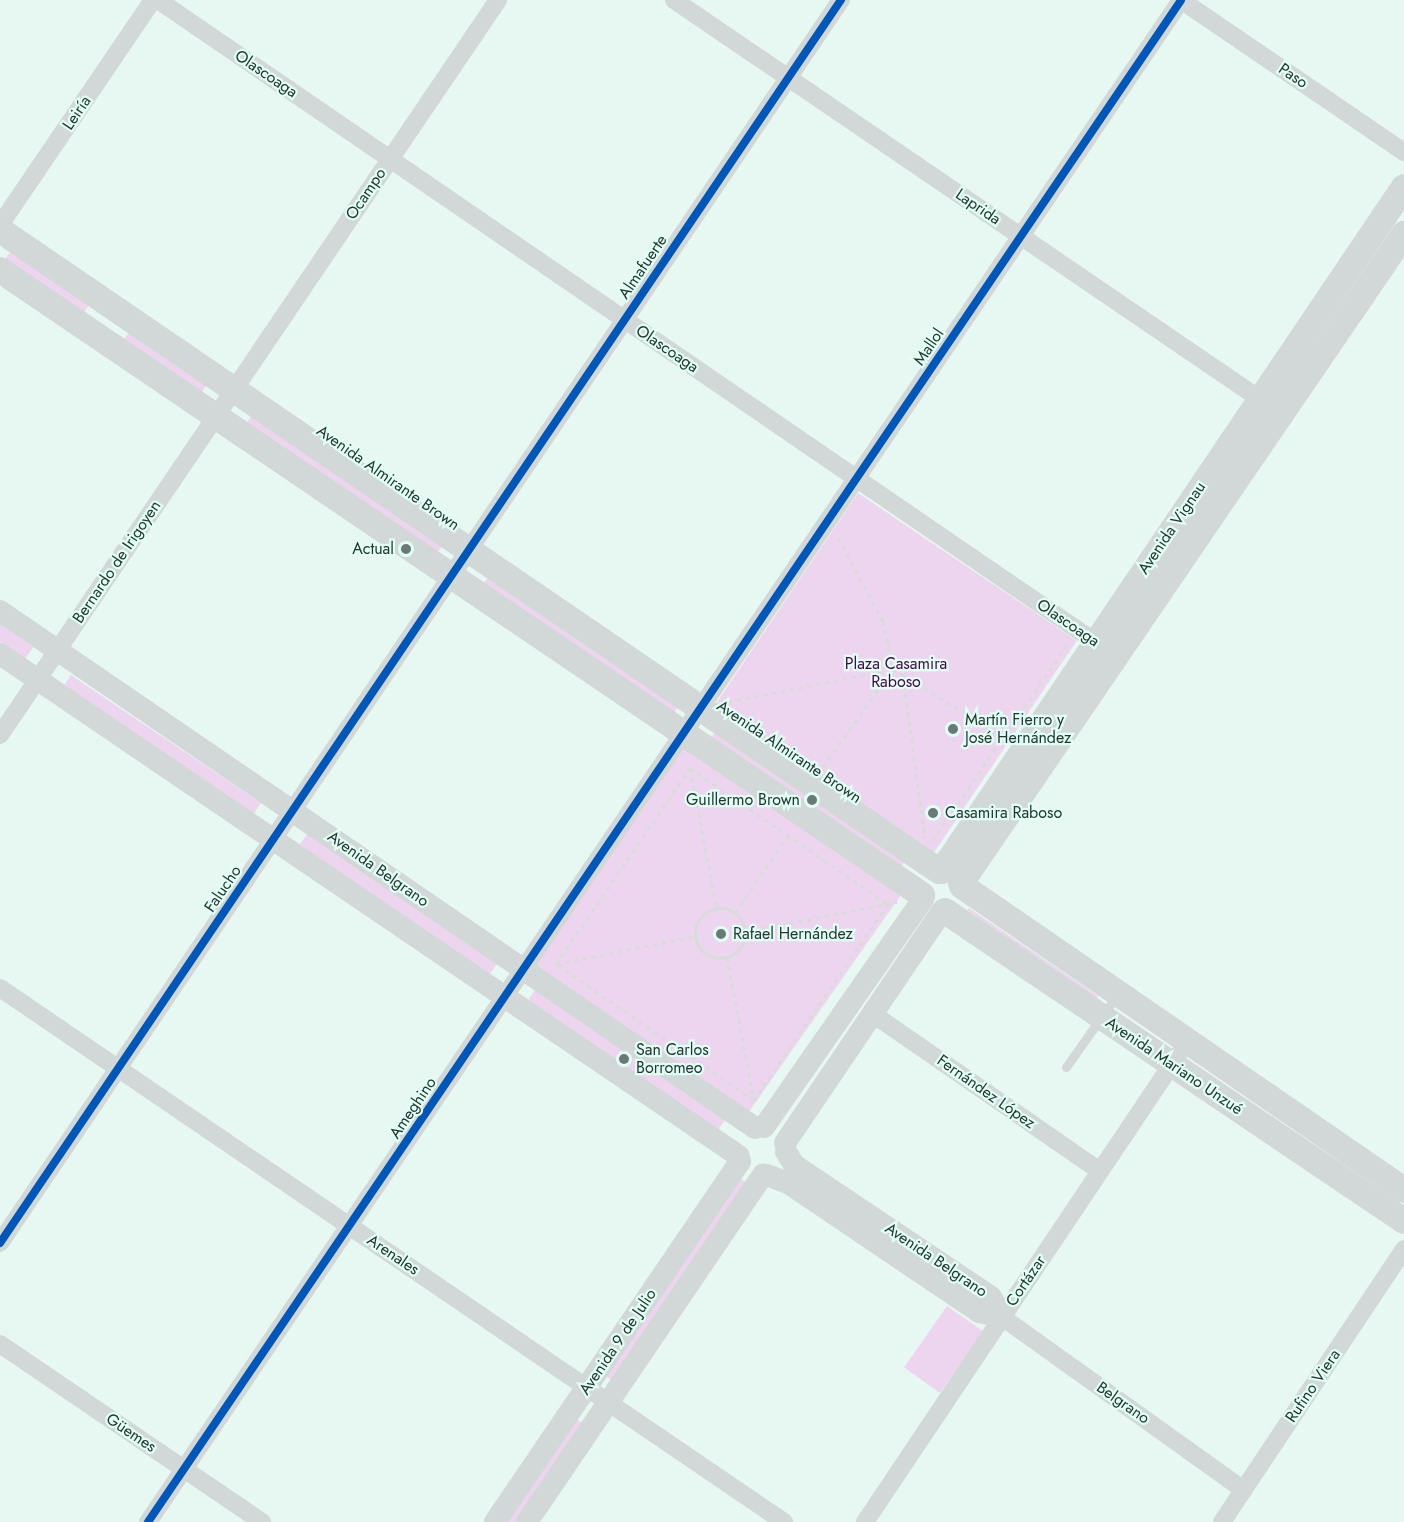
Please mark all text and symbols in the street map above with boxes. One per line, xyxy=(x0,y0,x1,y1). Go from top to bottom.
street label: Olascoaga xyxy=(231,46,301,102)
street label: Paso xyxy=(1275,59,1311,93)
street label: Leiría xyxy=(59,92,95,134)
street label: Ocampo xyxy=(342,164,390,224)
street label: Laprida xyxy=(952,185,1004,229)
street label: Almafuerte xyxy=(615,231,671,303)
street label: Olascoaga xyxy=(632,321,702,377)
street label: Mallol xyxy=(910,325,948,369)
street label: Avenida Almirante Brown xyxy=(313,421,463,535)
street label: Avenida Vignau xyxy=(1134,478,1210,578)
street label: Bernardo de Irigoyen xyxy=(69,497,165,627)
place label: Actual xyxy=(352,539,394,559)
marker: Actual xyxy=(399,542,413,556)
street label: Olascoaga xyxy=(1033,595,1103,651)
park label: Plaza Casamira Raboso xyxy=(845,654,947,692)
street label: Avenida Almirante Brown xyxy=(713,696,865,808)
place label: Martín Fierro y José Hernández xyxy=(965,710,1071,748)
marker: Martín Fierro y José Hernández xyxy=(946,722,960,736)
place label: Guillermo Brown xyxy=(686,790,800,810)
marker: Guillermo Brown xyxy=(805,793,819,807)
place label: Casamira Raboso xyxy=(945,803,1062,823)
marker: Casamira Raboso xyxy=(926,806,940,820)
street label: Avenida Belgrano xyxy=(324,827,432,911)
street label: Falucho xyxy=(200,862,246,916)
place label: Rafael Hernández xyxy=(733,924,853,944)
marker: Rafael Hernández xyxy=(714,927,728,941)
street label: Avenida Mariano Unzué xyxy=(1102,1013,1246,1119)
place label: San Carlos Borromeo xyxy=(636,1040,709,1078)
street label: Fernández López xyxy=(933,1051,1039,1133)
marker: San Carlos Borromeo xyxy=(617,1052,631,1066)
street label: Ameghino xyxy=(385,1074,441,1142)
street label: Avenida Belgrano xyxy=(881,1219,991,1301)
street label: Arenales xyxy=(363,1231,423,1279)
street label: Cortázar xyxy=(1002,1252,1050,1310)
street label: Avenida 9 de Julio xyxy=(575,1285,661,1399)
street label: Rufino Viera xyxy=(1282,1346,1344,1426)
street label: Belgrano xyxy=(1093,1378,1153,1428)
street label: Güemes xyxy=(102,1409,160,1457)

